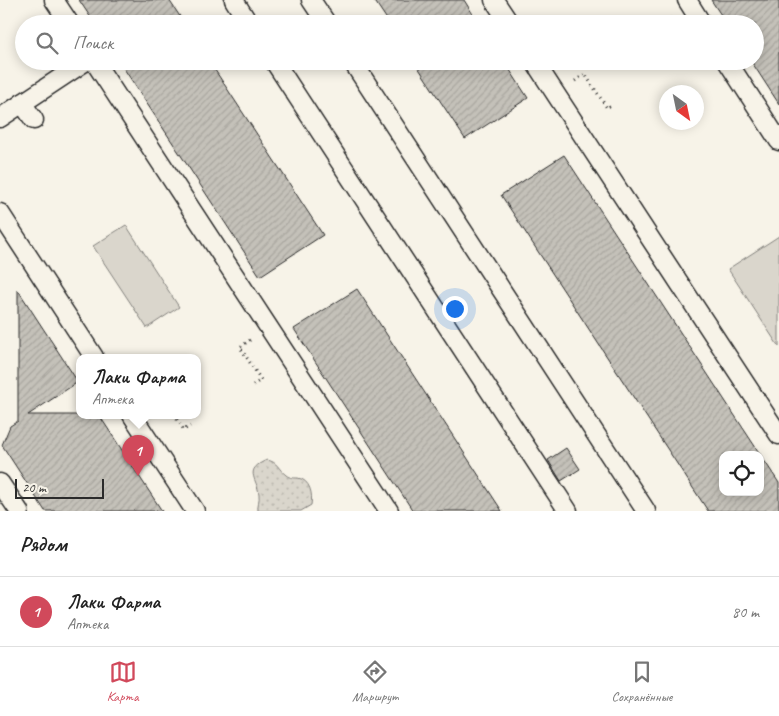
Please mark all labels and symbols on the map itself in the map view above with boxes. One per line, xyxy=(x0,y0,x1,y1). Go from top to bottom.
north arrow xyxy=(659,85,704,130)
your location xyxy=(442,296,468,322)
pin: 1 xyxy=(122,435,154,476)
scale bar xyxy=(15,476,104,499)

